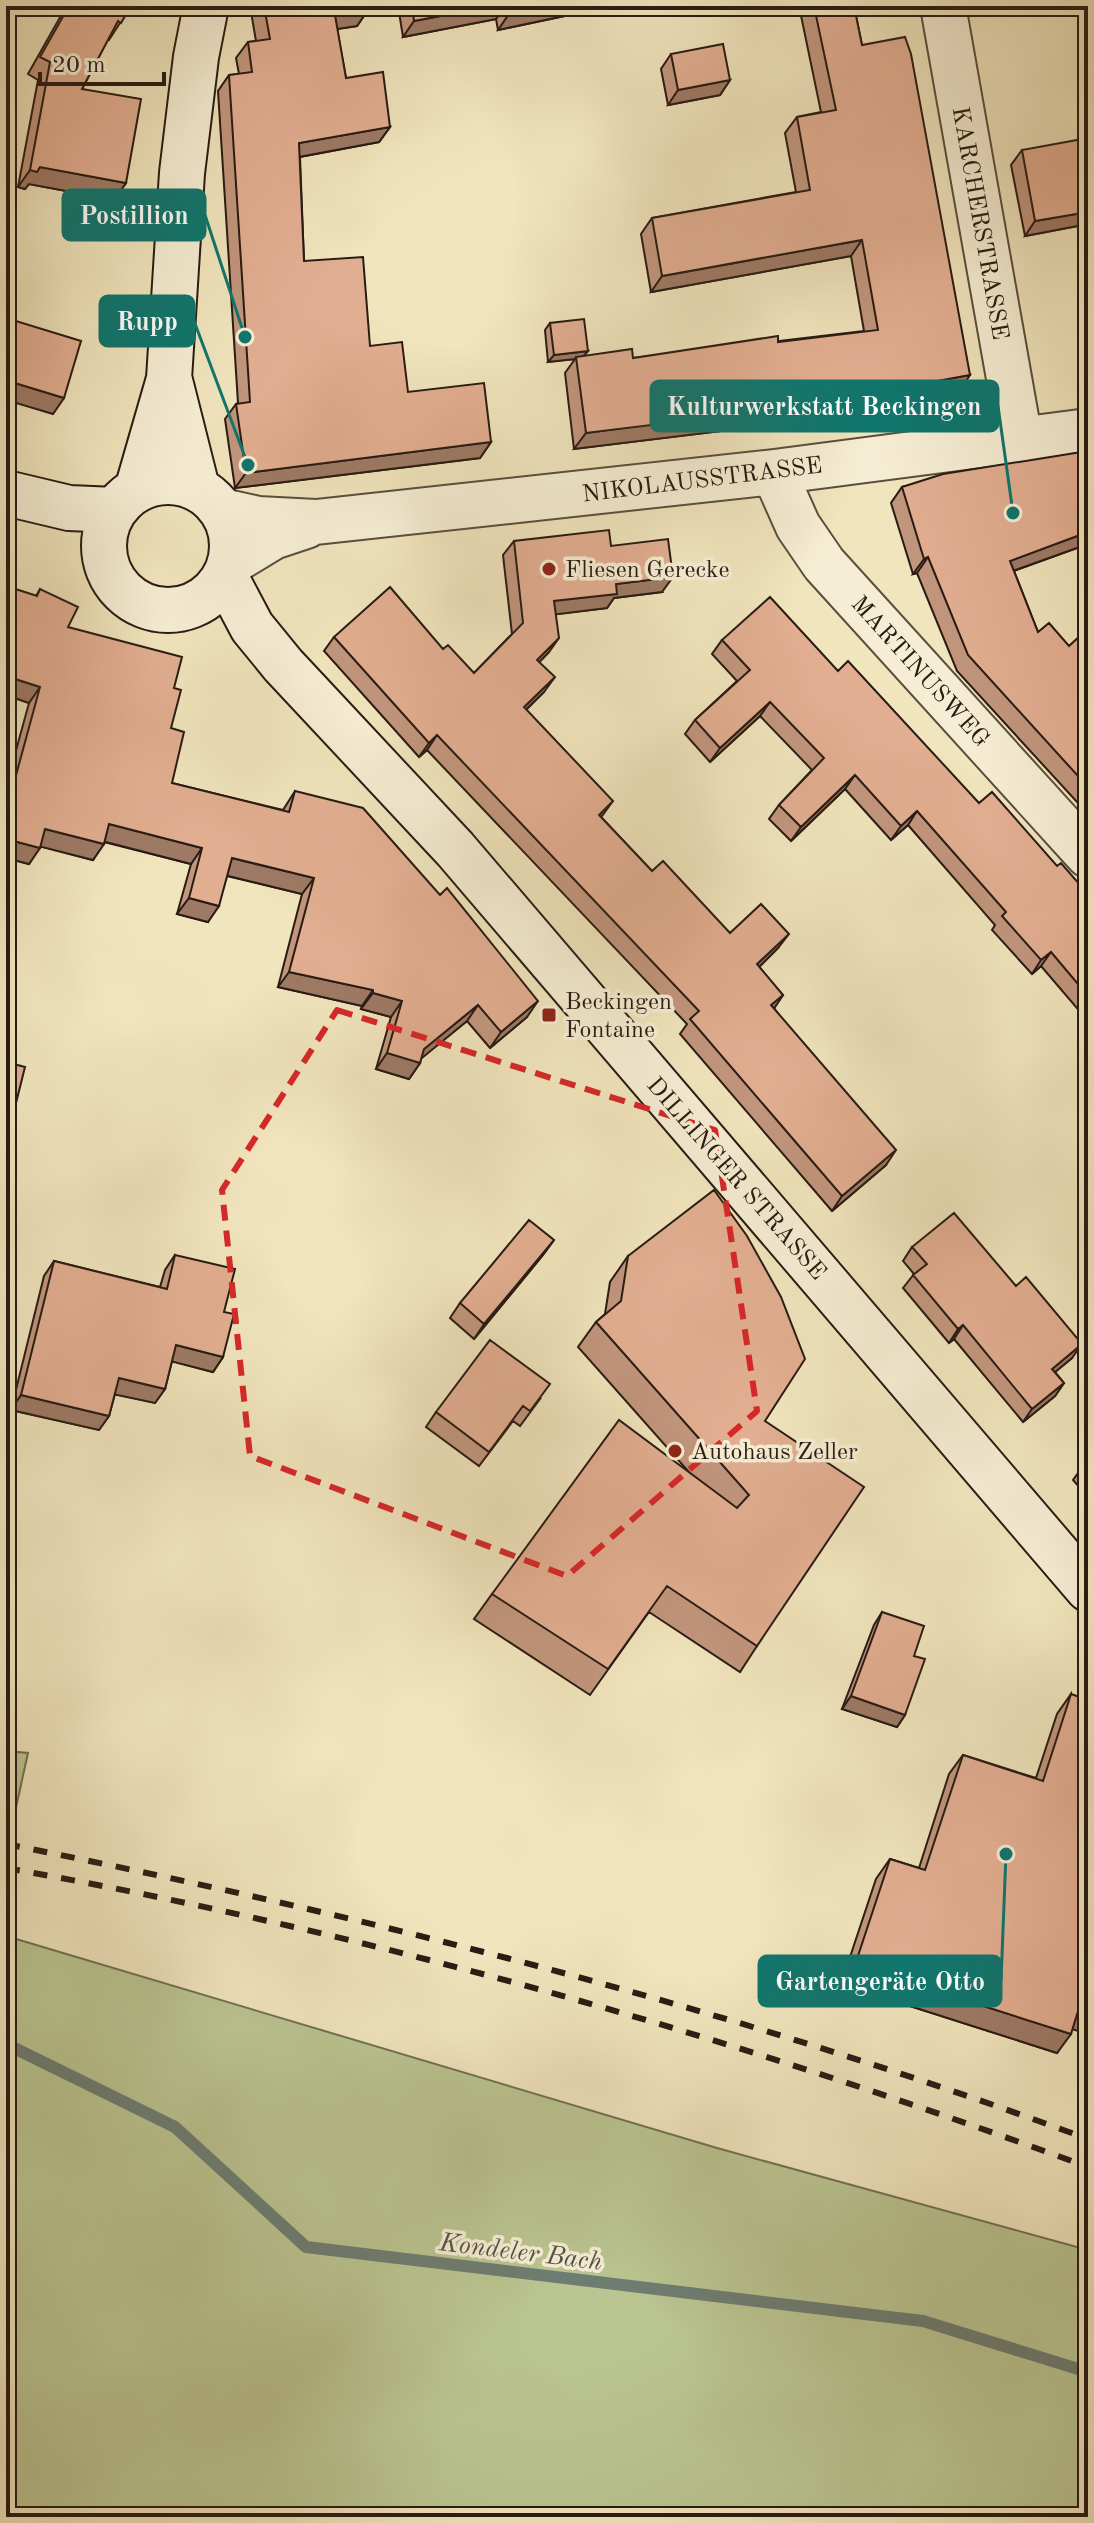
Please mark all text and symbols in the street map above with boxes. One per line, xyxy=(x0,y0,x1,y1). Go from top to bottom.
scale bar xyxy=(40,36,164,86)
text: 20 m xyxy=(52,54,106,78)
street label: KARCHERSTRASSE xyxy=(947,105,1011,342)
callout: Postillion xyxy=(63,190,205,240)
text: Postillion xyxy=(79,204,189,230)
callout: Rupp xyxy=(100,296,194,346)
text: Rupp xyxy=(116,310,178,336)
callout: Kulturwerkstatt Beckingen xyxy=(651,381,998,431)
text: Kulturwerkstatt Beckingen xyxy=(666,395,982,421)
street label: NIKOLAUSSTRASSE xyxy=(581,454,824,508)
place label: Fliesen Gerecke xyxy=(565,559,730,583)
marker: Fliesen Gerecke xyxy=(540,560,558,578)
street label: MARTINUSWEG xyxy=(846,592,993,752)
place label: Beckingen Fontaine xyxy=(565,991,672,1043)
marker: Beckingen Fontaine xyxy=(540,1006,558,1024)
street label: DILLINGER STRASSE xyxy=(641,1073,830,1285)
place label: Autohaus Zeller xyxy=(691,1441,858,1465)
marker: Autohaus Zeller xyxy=(666,1442,684,1460)
callout: Gartengeräte Otto xyxy=(759,1956,1001,2006)
text: Gartengeräte Otto xyxy=(775,1970,985,1996)
water label: Kondeler Bach xyxy=(437,2230,604,2276)

